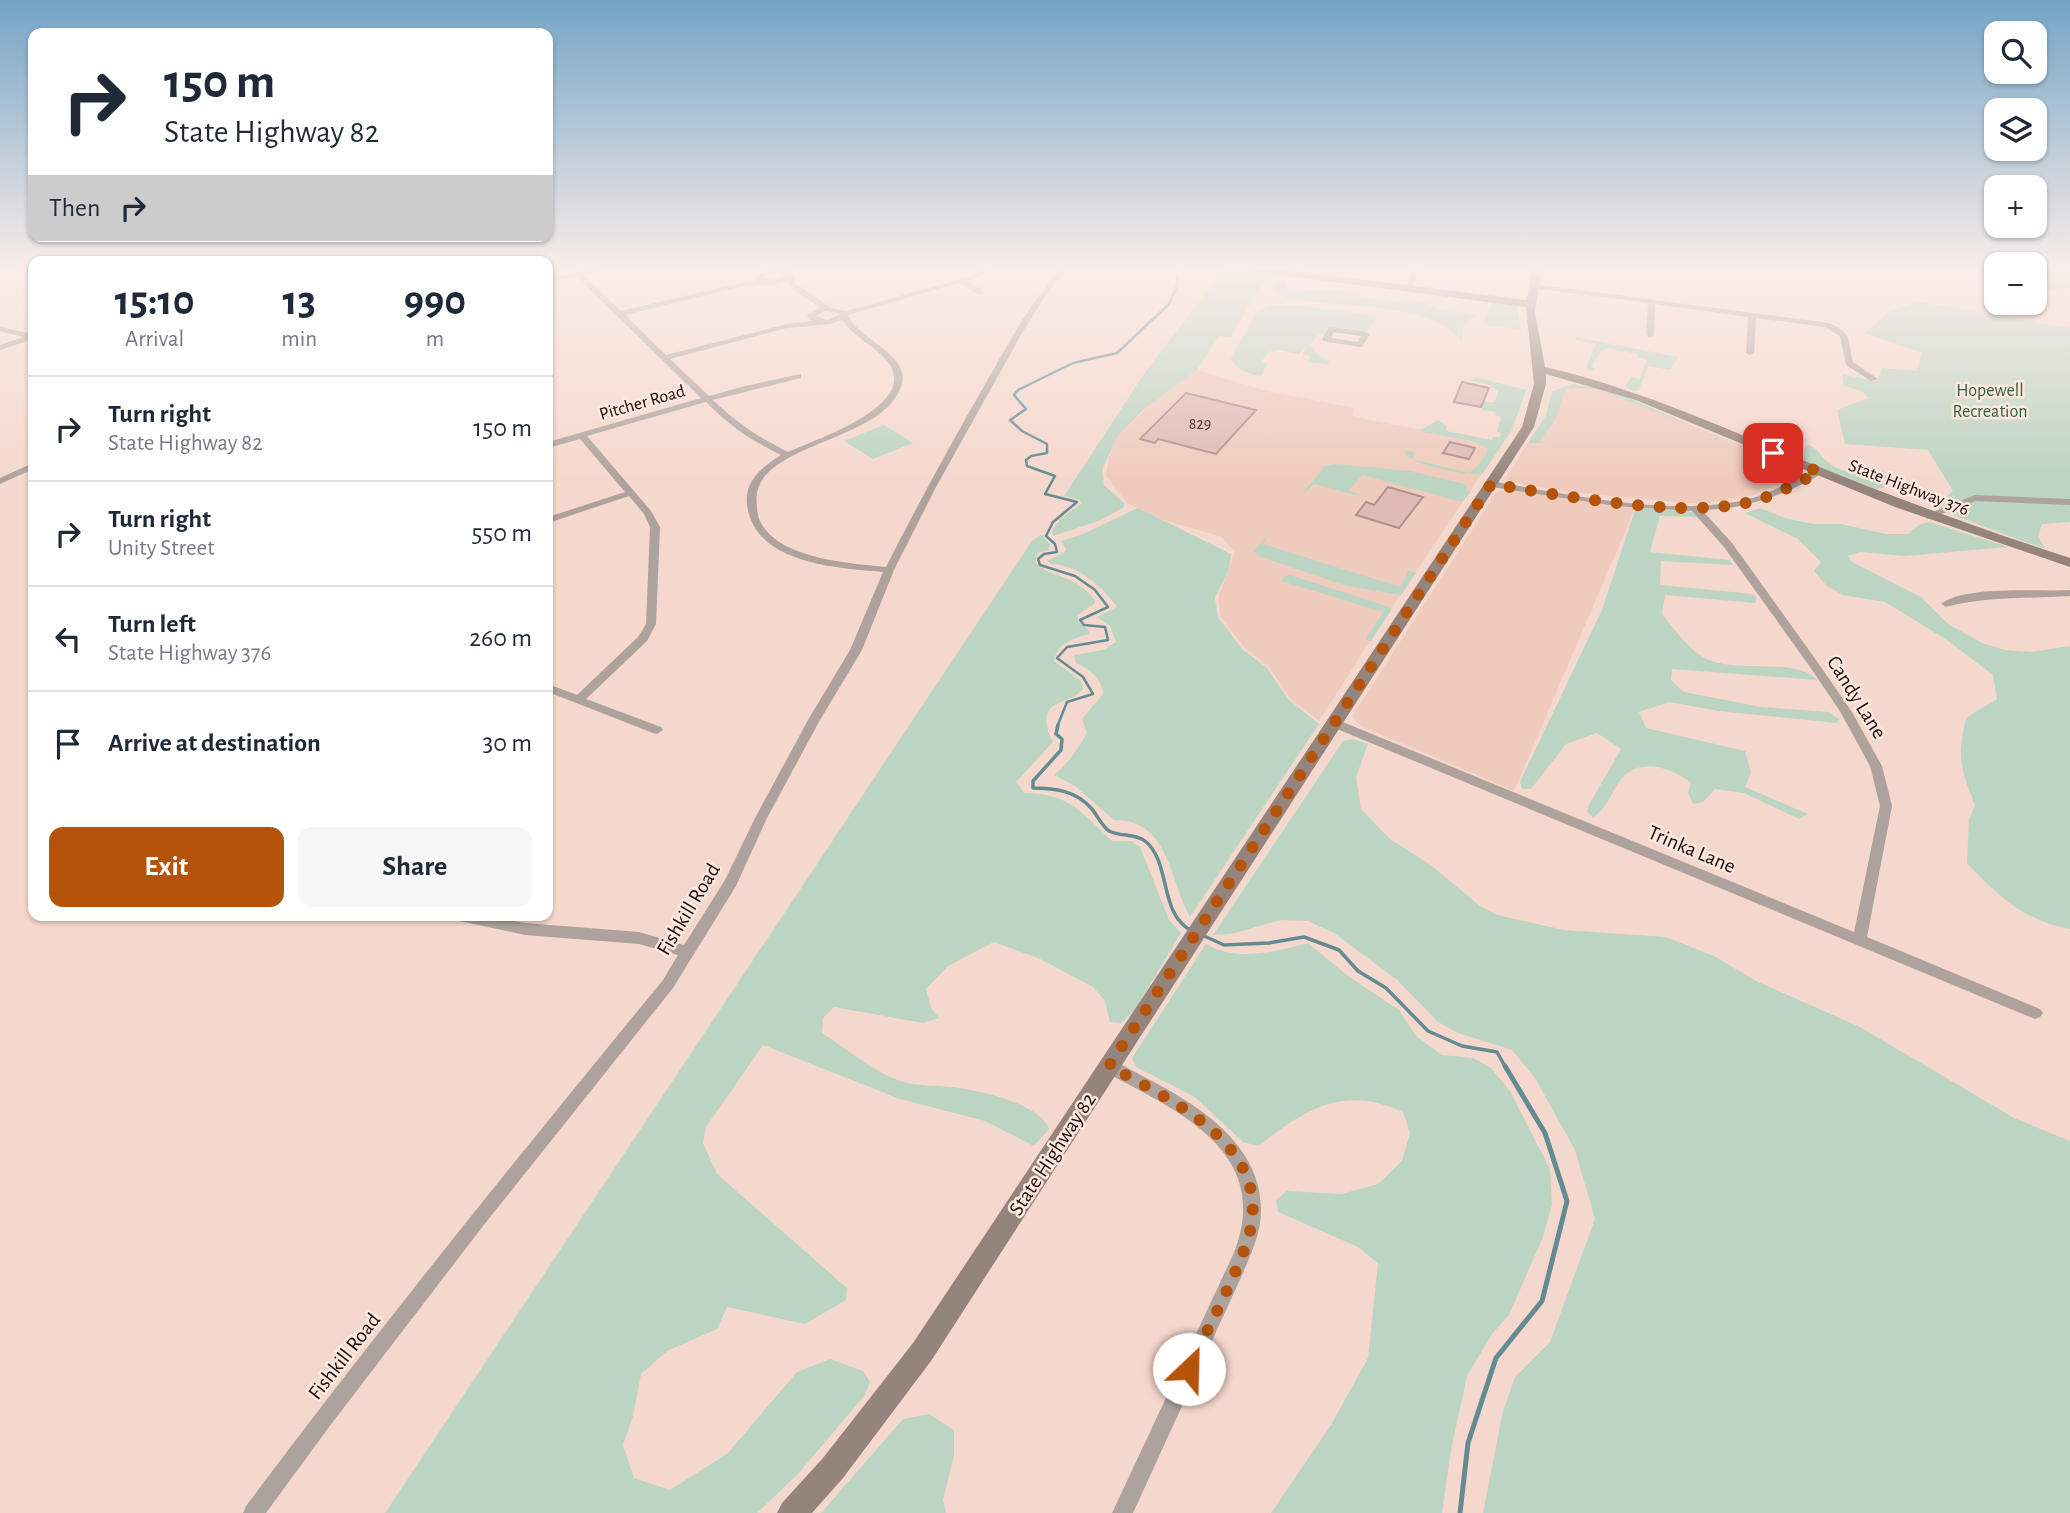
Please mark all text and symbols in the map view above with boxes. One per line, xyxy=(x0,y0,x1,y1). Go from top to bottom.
map controls xyxy=(1984,21,2047,315)
button: search xyxy=(1984,21,2047,84)
icon: right xyxy=(49,56,140,147)
text: 150 m xyxy=(164,58,275,107)
button: layers xyxy=(1984,98,2047,161)
text: State Highway 82 xyxy=(164,116,379,148)
button: + xyxy=(1984,175,2047,238)
icon: right xyxy=(114,189,152,227)
text: Then xyxy=(49,195,100,221)
button: − xyxy=(1984,252,2047,315)
text: 15:10 xyxy=(115,280,195,322)
text: 13 xyxy=(283,280,316,322)
text: 990 xyxy=(404,280,466,322)
text: Arrival xyxy=(125,328,184,351)
text: min xyxy=(281,328,317,351)
text: m xyxy=(426,328,444,351)
street label: Pitcher Road xyxy=(597,382,687,424)
park label: Hopewell Recreation xyxy=(1953,382,2027,421)
text: Turn right xyxy=(108,401,211,427)
icon: right xyxy=(49,410,87,448)
text: 150 m xyxy=(473,415,532,441)
house number: 829 xyxy=(1189,416,1211,432)
pin xyxy=(1743,423,1803,483)
text: State Highway 82 xyxy=(108,432,263,455)
icon: arrive xyxy=(1754,434,1792,472)
street label: State Highway 376 xyxy=(1846,457,1971,519)
text: Turn right xyxy=(108,506,211,532)
icon: right xyxy=(49,515,87,553)
text: 550 m xyxy=(471,520,532,546)
text: Unity Street xyxy=(108,537,214,560)
text: Turn left xyxy=(108,611,196,637)
icon: left xyxy=(49,620,87,658)
text: 260 m xyxy=(469,625,532,651)
text: State Highway 376 xyxy=(108,642,271,665)
street label: Candy Lane xyxy=(1823,652,1890,742)
icon: arrive xyxy=(49,725,87,763)
text: Arrive at destination xyxy=(108,730,321,756)
text: 30 m xyxy=(482,730,532,756)
street label: Trinka Lane xyxy=(1645,822,1739,877)
button: Exit xyxy=(49,827,284,907)
button: Share xyxy=(298,827,532,907)
street label: Fishkill Road xyxy=(653,860,724,959)
street label: State Highway 82 xyxy=(1005,1089,1100,1219)
street label: Fishkill Road xyxy=(304,1309,384,1403)
position arrow xyxy=(1152,1332,1226,1406)

